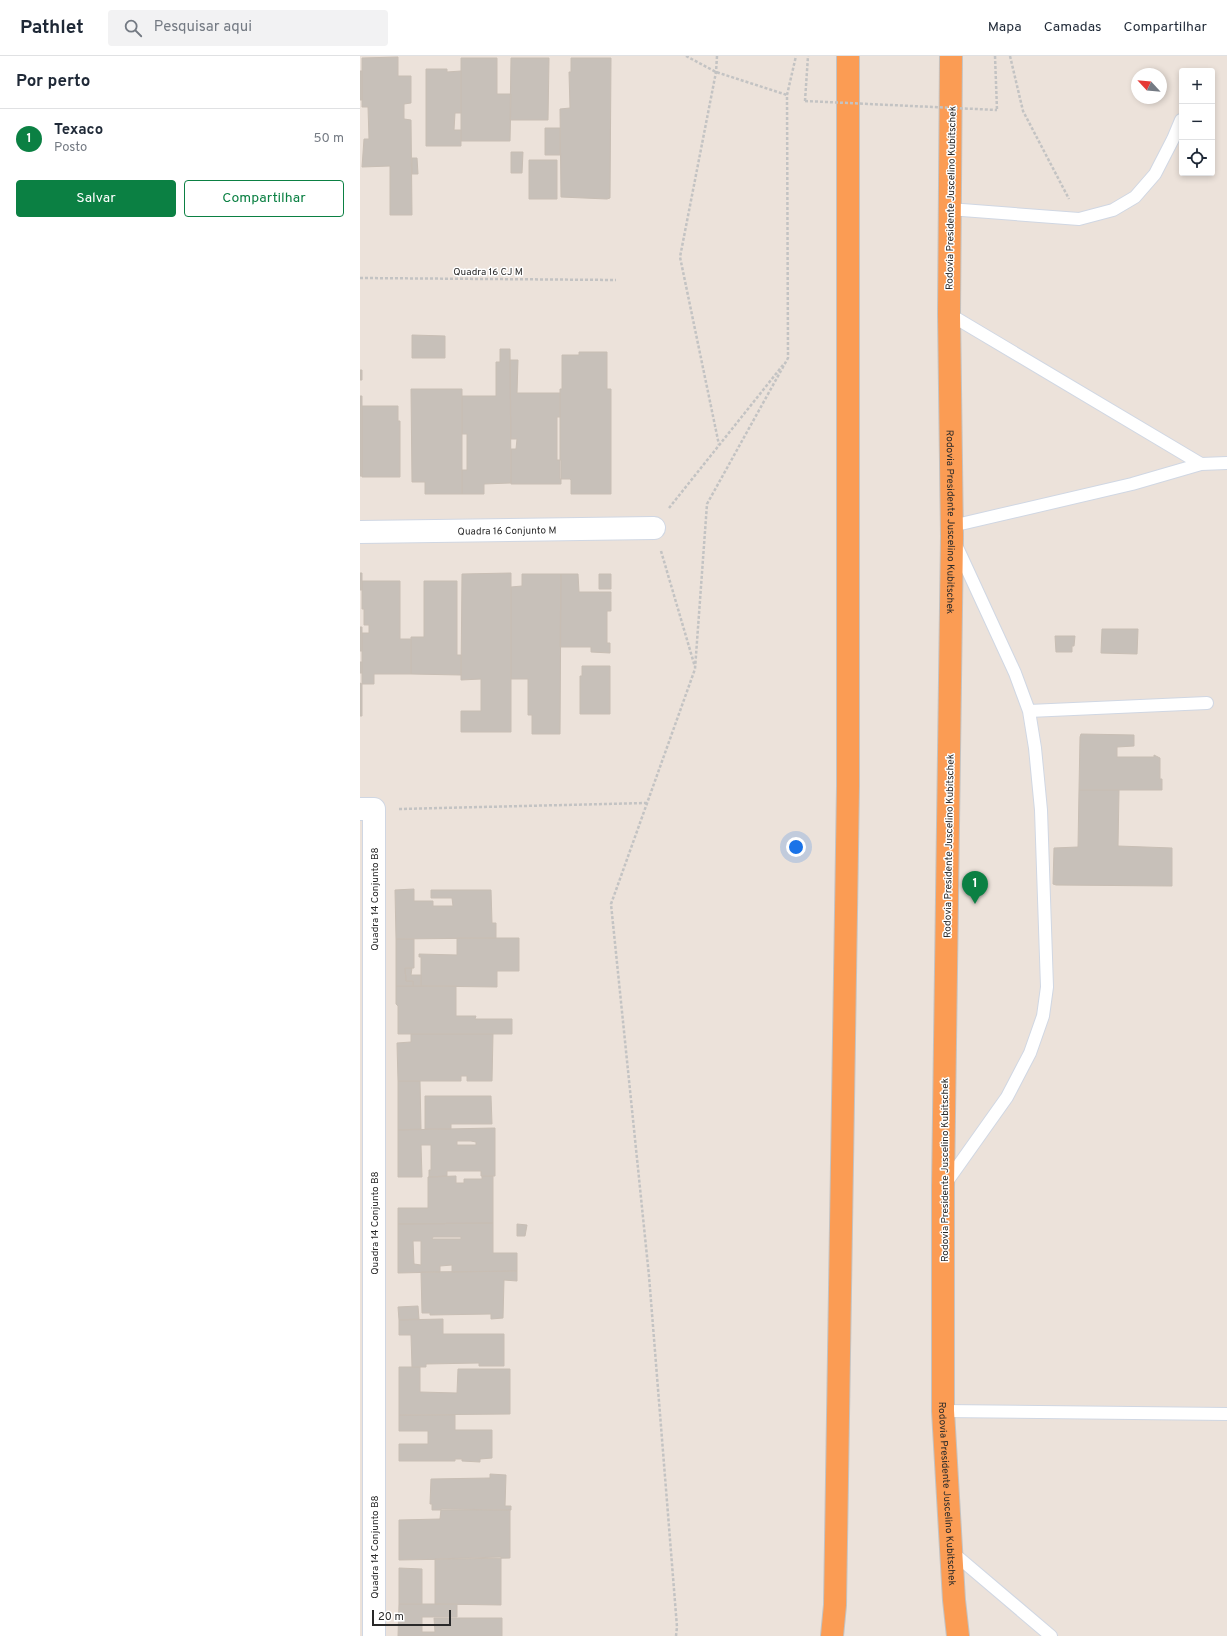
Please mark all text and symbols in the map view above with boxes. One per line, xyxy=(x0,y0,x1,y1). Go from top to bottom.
search box xyxy=(108,10,388,46)
text: Pathlet xyxy=(20,16,84,40)
icon: search xyxy=(122,17,144,39)
text: Pesquisar aqui xyxy=(154,18,252,37)
text: Mapa xyxy=(988,19,1022,36)
text: Camadas xyxy=(1044,19,1102,36)
text: Compartilhar xyxy=(1124,19,1207,36)
north arrow xyxy=(1131,68,1167,104)
map controls xyxy=(1179,68,1215,176)
button: + xyxy=(1179,68,1215,104)
text: Por perto xyxy=(16,71,90,93)
button: − xyxy=(1179,104,1215,140)
street label: Rodovia Presidente Juscelino Kubitschek xyxy=(943,106,960,290)
text: Texaco xyxy=(54,121,103,140)
text: 1 xyxy=(26,131,32,147)
text: 50 m xyxy=(314,131,344,147)
text: Posto xyxy=(54,140,87,156)
button: locate xyxy=(1179,140,1215,176)
button: Salvar xyxy=(16,180,176,217)
button: Compartilhar xyxy=(184,180,344,217)
street label: Quadra 16 CJ M xyxy=(453,266,523,279)
street label: Rodovia Presidente Juscelino Kubitschek xyxy=(943,430,957,614)
street label: Quadra 16 Conjunto M xyxy=(457,524,557,539)
street label: Rodovia Presidente Juscelino Kubitschek xyxy=(941,754,958,938)
your location xyxy=(786,837,806,857)
street label: Quadra 14 Conjunto B8 xyxy=(369,847,382,951)
pin: 1 xyxy=(962,871,988,904)
street label: Rodovia Presidente Juscelino Kubitschek xyxy=(939,1078,952,1262)
street label: Quadra 14 Conjunto B8 xyxy=(369,1171,382,1275)
street label: Rodovia Presidente Juscelino Kubitschek xyxy=(935,1402,958,1586)
street label: Quadra 14 Conjunto B8 xyxy=(369,1495,382,1599)
scale bar xyxy=(372,1608,451,1627)
text: 20 m xyxy=(378,1610,404,1624)

